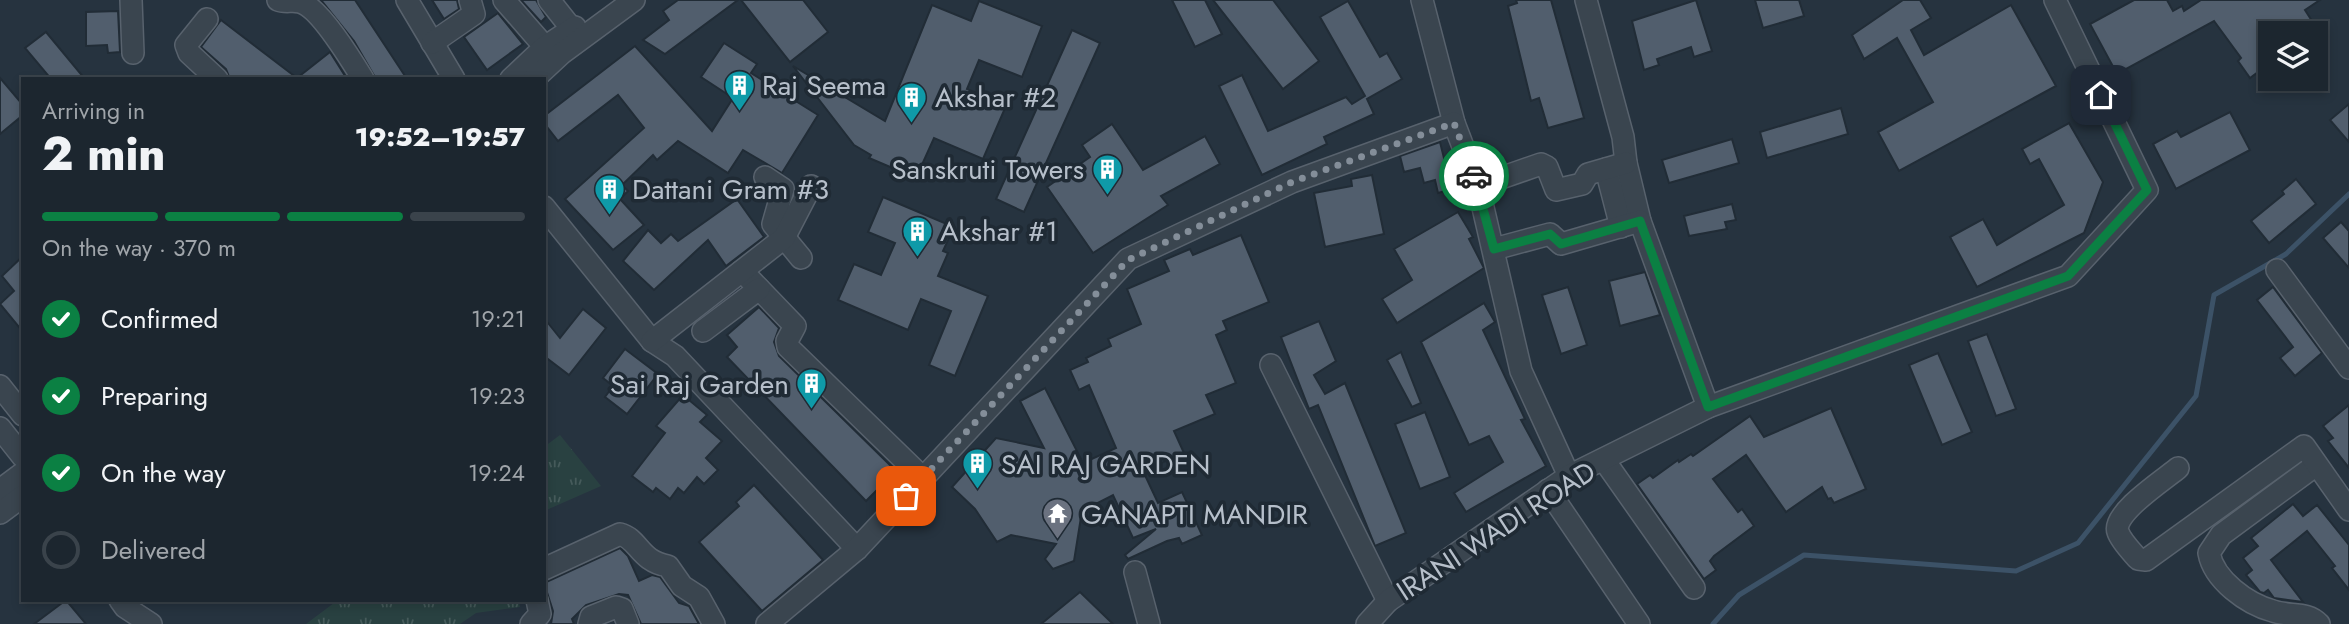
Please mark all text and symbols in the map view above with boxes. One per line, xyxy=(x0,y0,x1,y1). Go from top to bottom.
map controls xyxy=(2258,21,2328,91)
button: layers xyxy=(2258,21,2328,91)
place label: Raj Seema xyxy=(762,65,886,106)
pin xyxy=(2071,65,2131,125)
building icon: Raj Seema xyxy=(722,68,756,112)
icon: home xyxy=(2082,76,2120,114)
place label: Akshar #2 xyxy=(935,77,1056,118)
building icon: Akshar #2 xyxy=(895,80,929,124)
text: Arriving in xyxy=(42,94,145,128)
text: 19:52–19:57 xyxy=(355,118,525,156)
text: 2 min xyxy=(42,121,166,187)
courier xyxy=(1439,141,1509,211)
place label: Sanskruti Towers xyxy=(891,149,1084,190)
building icon: Sanskruti Towers xyxy=(1090,152,1124,196)
icon: car xyxy=(1455,157,1493,195)
place label: Dattani Gram #3 xyxy=(632,169,829,210)
building icon: Dattani Gram #3 xyxy=(592,172,626,216)
place label: Akshar #1 xyxy=(940,211,1058,252)
building icon: Akshar #1 xyxy=(900,214,934,258)
text: On the way · 370 m xyxy=(42,231,236,265)
icon: check xyxy=(42,300,80,338)
text: Confirmed xyxy=(101,300,218,338)
text: 19:21 xyxy=(471,302,525,336)
place label: Sai Raj Garden xyxy=(610,364,789,405)
building icon: Sai Raj Garden xyxy=(795,367,829,411)
icon: check xyxy=(42,377,80,415)
text: Preparing xyxy=(101,377,208,415)
text: 19:23 xyxy=(469,379,525,413)
place label: SAI RAJ GARDEN xyxy=(1001,444,1211,485)
building icon: SAI RAJ GARDEN xyxy=(961,447,995,491)
street label: IRANI WADI ROAD xyxy=(1388,451,1604,611)
icon: check xyxy=(42,454,80,492)
text: On the way xyxy=(101,454,226,492)
text: 19:24 xyxy=(468,456,525,490)
pin xyxy=(876,466,936,526)
icon: bag xyxy=(887,477,925,515)
place label: GANAPTI MANDIR xyxy=(1081,494,1308,535)
temple icon: GANAPTI MANDIR xyxy=(1041,497,1075,541)
text: Delivered xyxy=(101,531,206,569)

